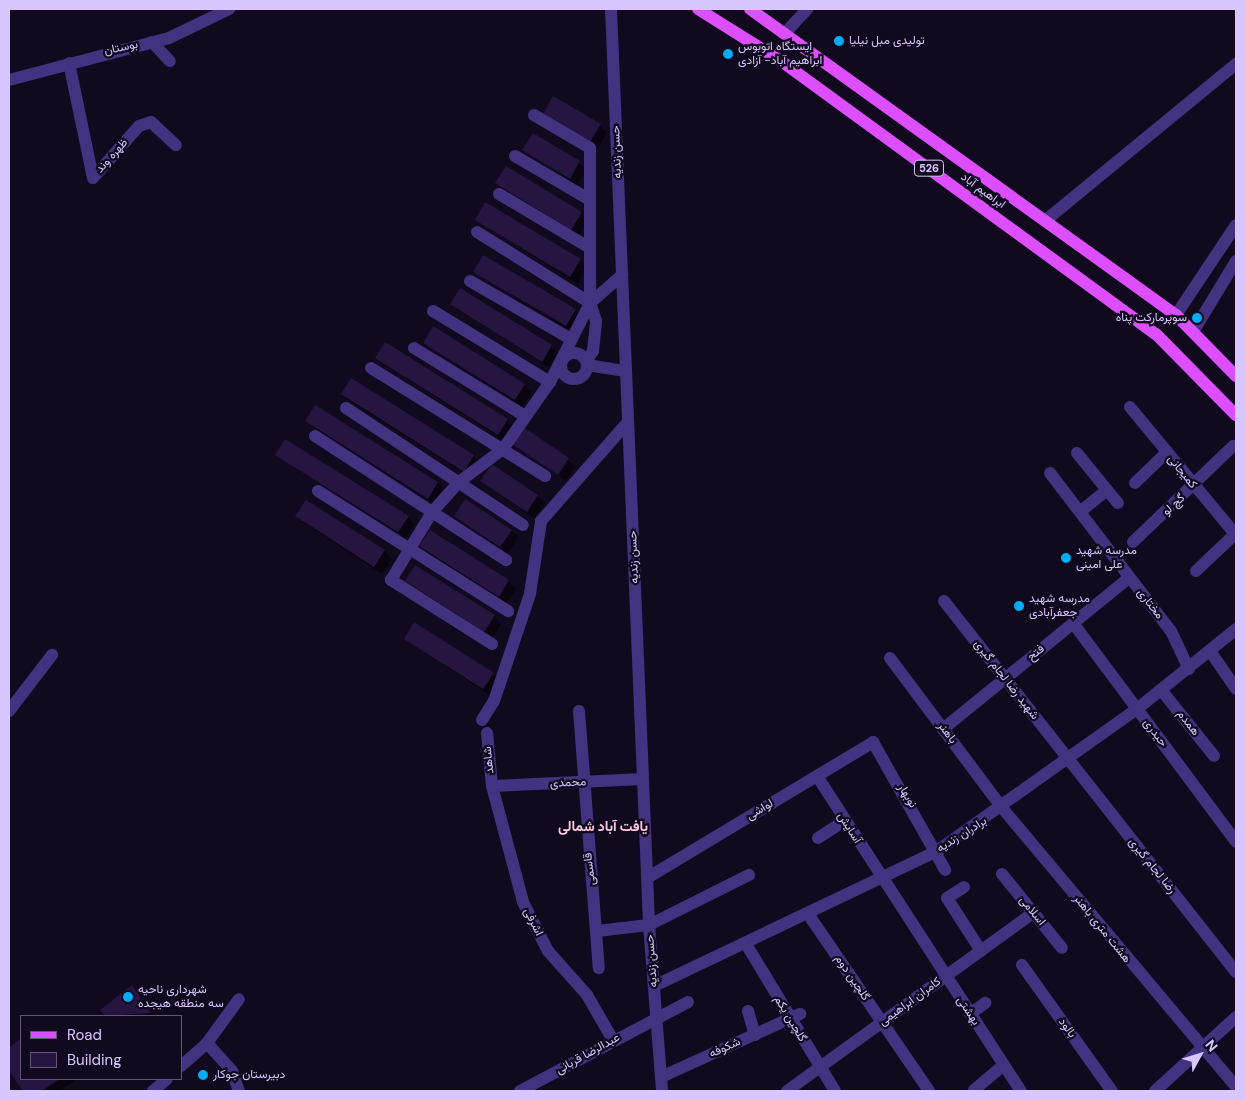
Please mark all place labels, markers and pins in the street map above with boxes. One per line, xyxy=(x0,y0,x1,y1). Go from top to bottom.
place label: تولیدی مبل نیلیا xyxy=(849,34,925,48)
marker: تولیدی مبل نیلیا xyxy=(833,35,845,47)
place label: ایستگاه اتوبوس ابراهیم آباد- آزادی xyxy=(738,40,822,68)
marker: ایستگاه اتوبوس ابراهیم آباد- آزادی xyxy=(722,48,734,60)
place label: سوپرمارکت پناه xyxy=(1116,311,1187,325)
marker: سوپرمارکت پناه xyxy=(1191,312,1203,324)
place label: مدرسه شهید علی امینی xyxy=(1076,544,1137,572)
marker: مدرسه شهید علی امینی xyxy=(1060,552,1072,564)
place label: مدرسه شهید جعفرآبادی xyxy=(1029,592,1090,620)
marker: مدرسه شهید جعفرآبادی xyxy=(1013,600,1025,612)
place label: شهرداری ناحیه سه منطقه هیجده xyxy=(138,983,224,1011)
marker: شهرداری ناحیه سه منطقه هیجده xyxy=(122,991,134,1003)
place label: دبیرستان جوکار xyxy=(213,1068,285,1082)
marker: دبیرستان جوکار xyxy=(197,1069,209,1081)

